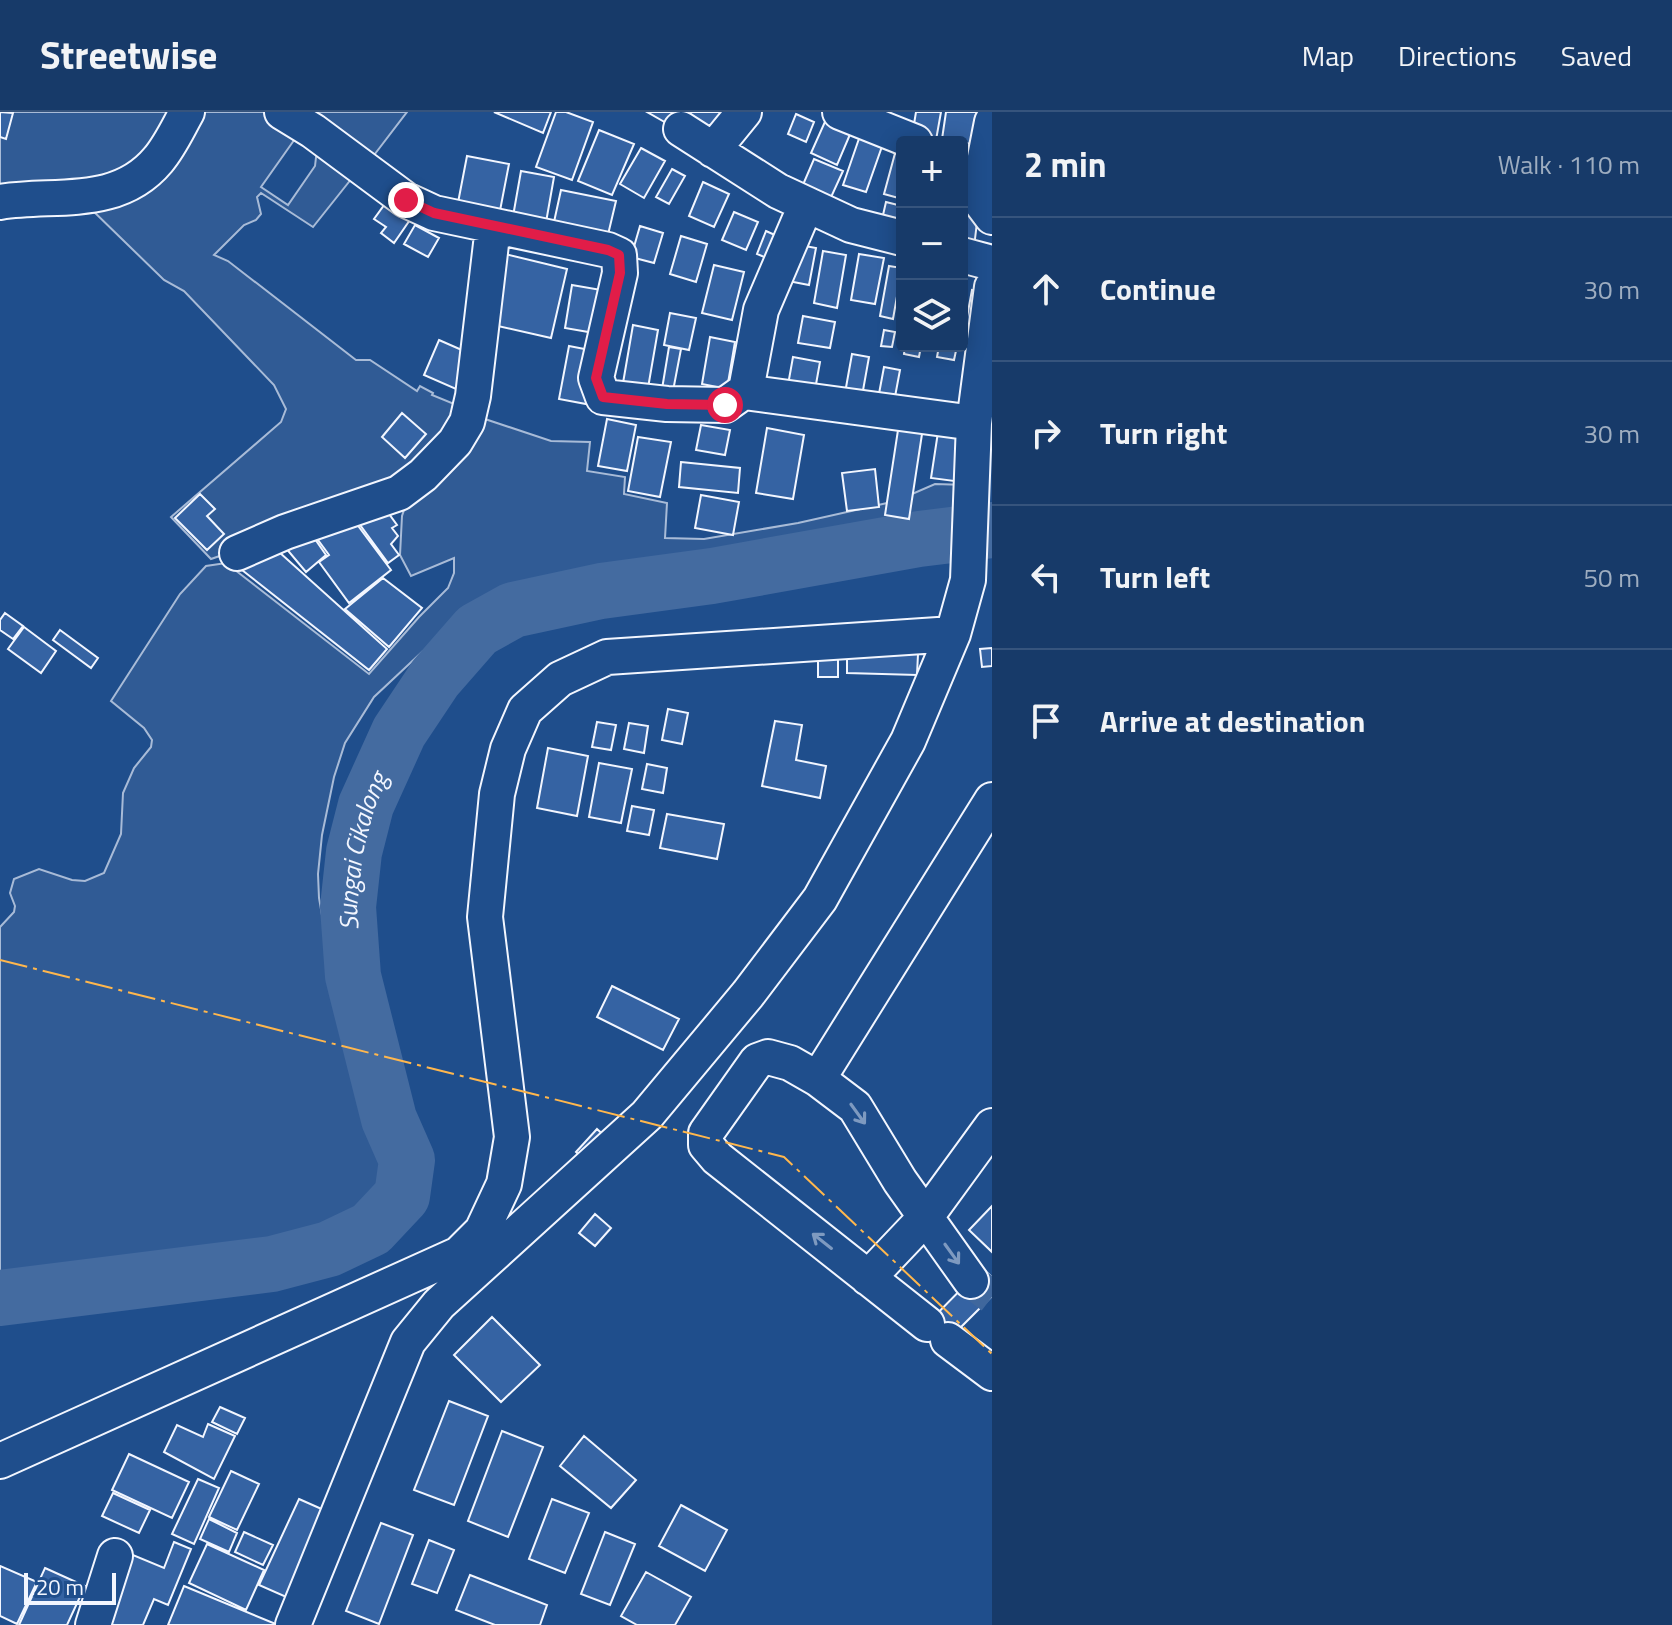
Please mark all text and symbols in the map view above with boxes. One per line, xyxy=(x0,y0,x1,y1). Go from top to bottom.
text: Streetwise xyxy=(40,26,218,84)
text: Map xyxy=(1302,34,1354,77)
text: Directions xyxy=(1398,34,1517,77)
text: Saved xyxy=(1561,34,1632,77)
map controls xyxy=(896,136,968,352)
button: + xyxy=(896,136,968,208)
text: 2 min xyxy=(1024,138,1107,190)
text: Walk · 110 m xyxy=(1498,145,1640,184)
route end xyxy=(388,182,424,218)
button: − xyxy=(896,208,968,280)
text: Continue xyxy=(1100,266,1216,312)
icon: ahead xyxy=(1024,267,1068,311)
text: 30 m xyxy=(1583,270,1640,309)
button: layers xyxy=(896,280,968,352)
route start xyxy=(707,387,743,423)
text: Turn right xyxy=(1100,410,1228,456)
icon: right xyxy=(1024,411,1068,455)
text: 30 m xyxy=(1583,414,1640,453)
text: Turn left xyxy=(1100,554,1210,600)
icon: left xyxy=(1024,555,1068,599)
text: 50 m xyxy=(1583,558,1640,597)
text: Arrive at destination xyxy=(1100,698,1365,744)
icon: arrive xyxy=(1024,699,1068,743)
water label: Sungai Cikalong xyxy=(328,763,399,932)
one-way arrow xyxy=(849,1103,866,1124)
one-way arrow xyxy=(812,1232,833,1250)
one-way arrow xyxy=(943,1243,960,1264)
scale bar xyxy=(24,1569,116,1605)
text: 20 m xyxy=(36,1570,84,1604)

